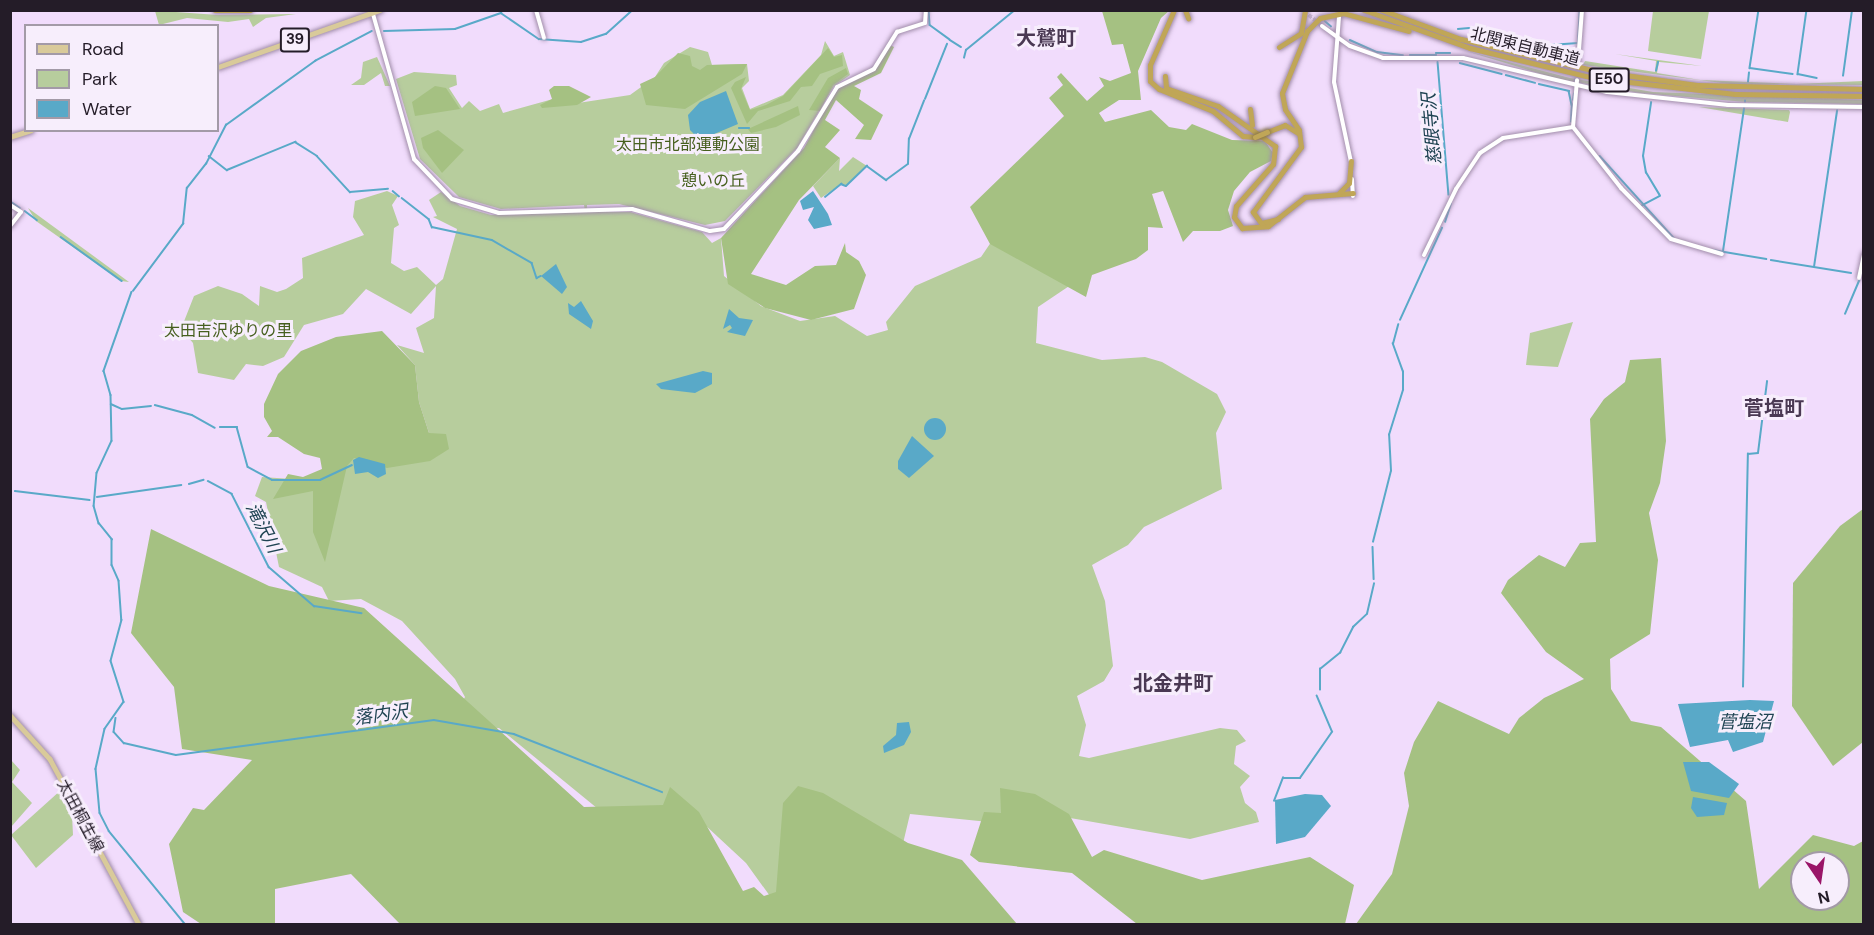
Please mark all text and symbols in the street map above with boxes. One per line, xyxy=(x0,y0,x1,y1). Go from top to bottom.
legend xyxy=(24,24,219,132)
street label: 北関東自動車道 xyxy=(1468,24,1582,70)
district label: 大鷲町 xyxy=(1016,26,1076,50)
road number: 39 xyxy=(278,28,312,52)
text: Road xyxy=(82,37,124,61)
text: Park xyxy=(82,67,118,91)
road number: E50 xyxy=(1588,68,1630,92)
water label: 慈眼寺沢 xyxy=(1418,92,1446,166)
text: Water xyxy=(82,97,132,121)
park label: 太田市北部運動公園 xyxy=(616,135,760,155)
park label: 憩いの丘 xyxy=(681,171,745,191)
park label: 太田吉沢ゆりの里 xyxy=(164,321,292,341)
district label: 菅塩町 xyxy=(1744,396,1804,420)
water label: 滝沢川 xyxy=(241,499,285,557)
district label: 北金井町 xyxy=(1133,671,1213,695)
water label: 落内沢 xyxy=(353,701,409,729)
water label: 菅塩沼 xyxy=(1718,711,1772,733)
street label: 太田桐生線 xyxy=(53,776,107,856)
north arrow xyxy=(1790,851,1850,911)
text: N xyxy=(1816,886,1832,909)

